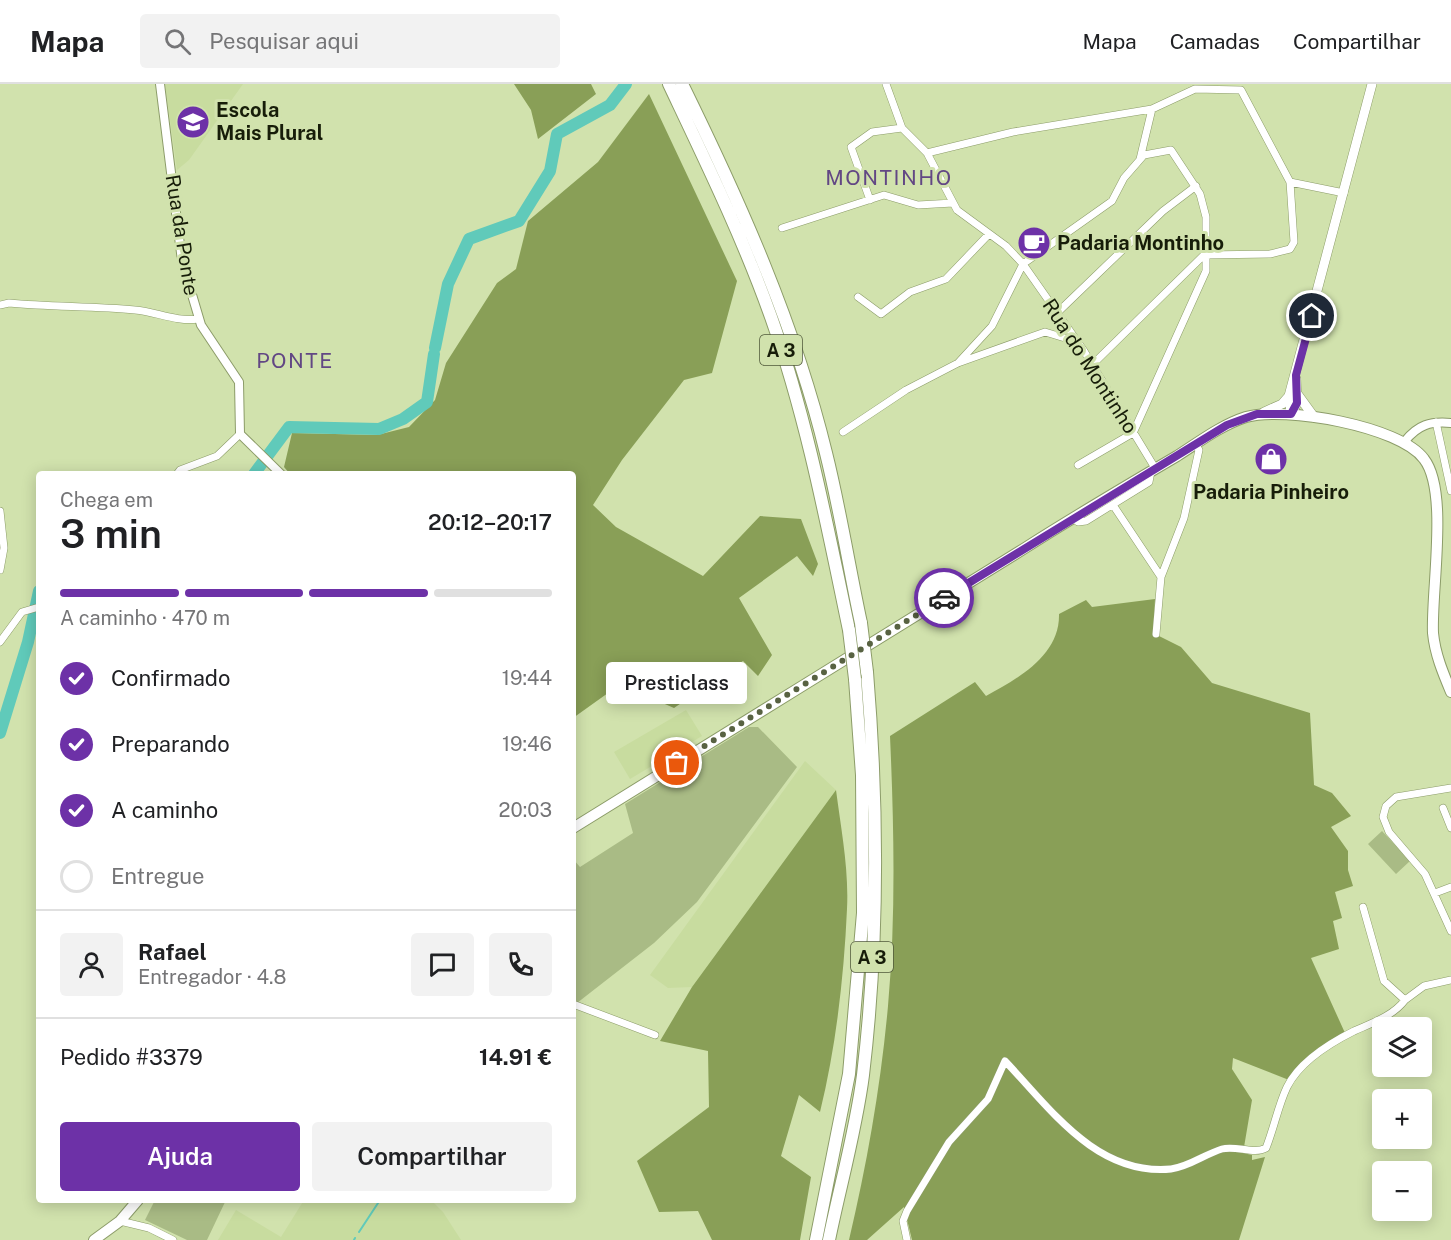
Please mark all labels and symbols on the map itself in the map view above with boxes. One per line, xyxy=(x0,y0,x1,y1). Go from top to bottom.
place label: Escola Mais Plural xyxy=(216,98,323,145)
school or university icon: Escola Mais Plural xyxy=(175,104,211,140)
district label: MONTINHO xyxy=(825,165,953,190)
street label: Rua da Ponte xyxy=(161,173,203,297)
cafe icon: Padaria Montinho xyxy=(1016,225,1052,261)
place label: Padaria Montinho xyxy=(1057,231,1224,255)
pin xyxy=(1286,290,1337,341)
street label: Rua do Montinho xyxy=(1037,294,1143,438)
road number: A 3 xyxy=(760,335,802,365)
district label: PONTE xyxy=(256,348,334,373)
shop icon: Padaria Pinheiro xyxy=(1253,441,1289,477)
place label: Padaria Pinheiro xyxy=(1193,480,1349,504)
courier xyxy=(914,568,974,628)
callout: Presticlass xyxy=(606,661,748,703)
pin xyxy=(651,737,702,788)
road number: A 3 xyxy=(851,942,893,972)

